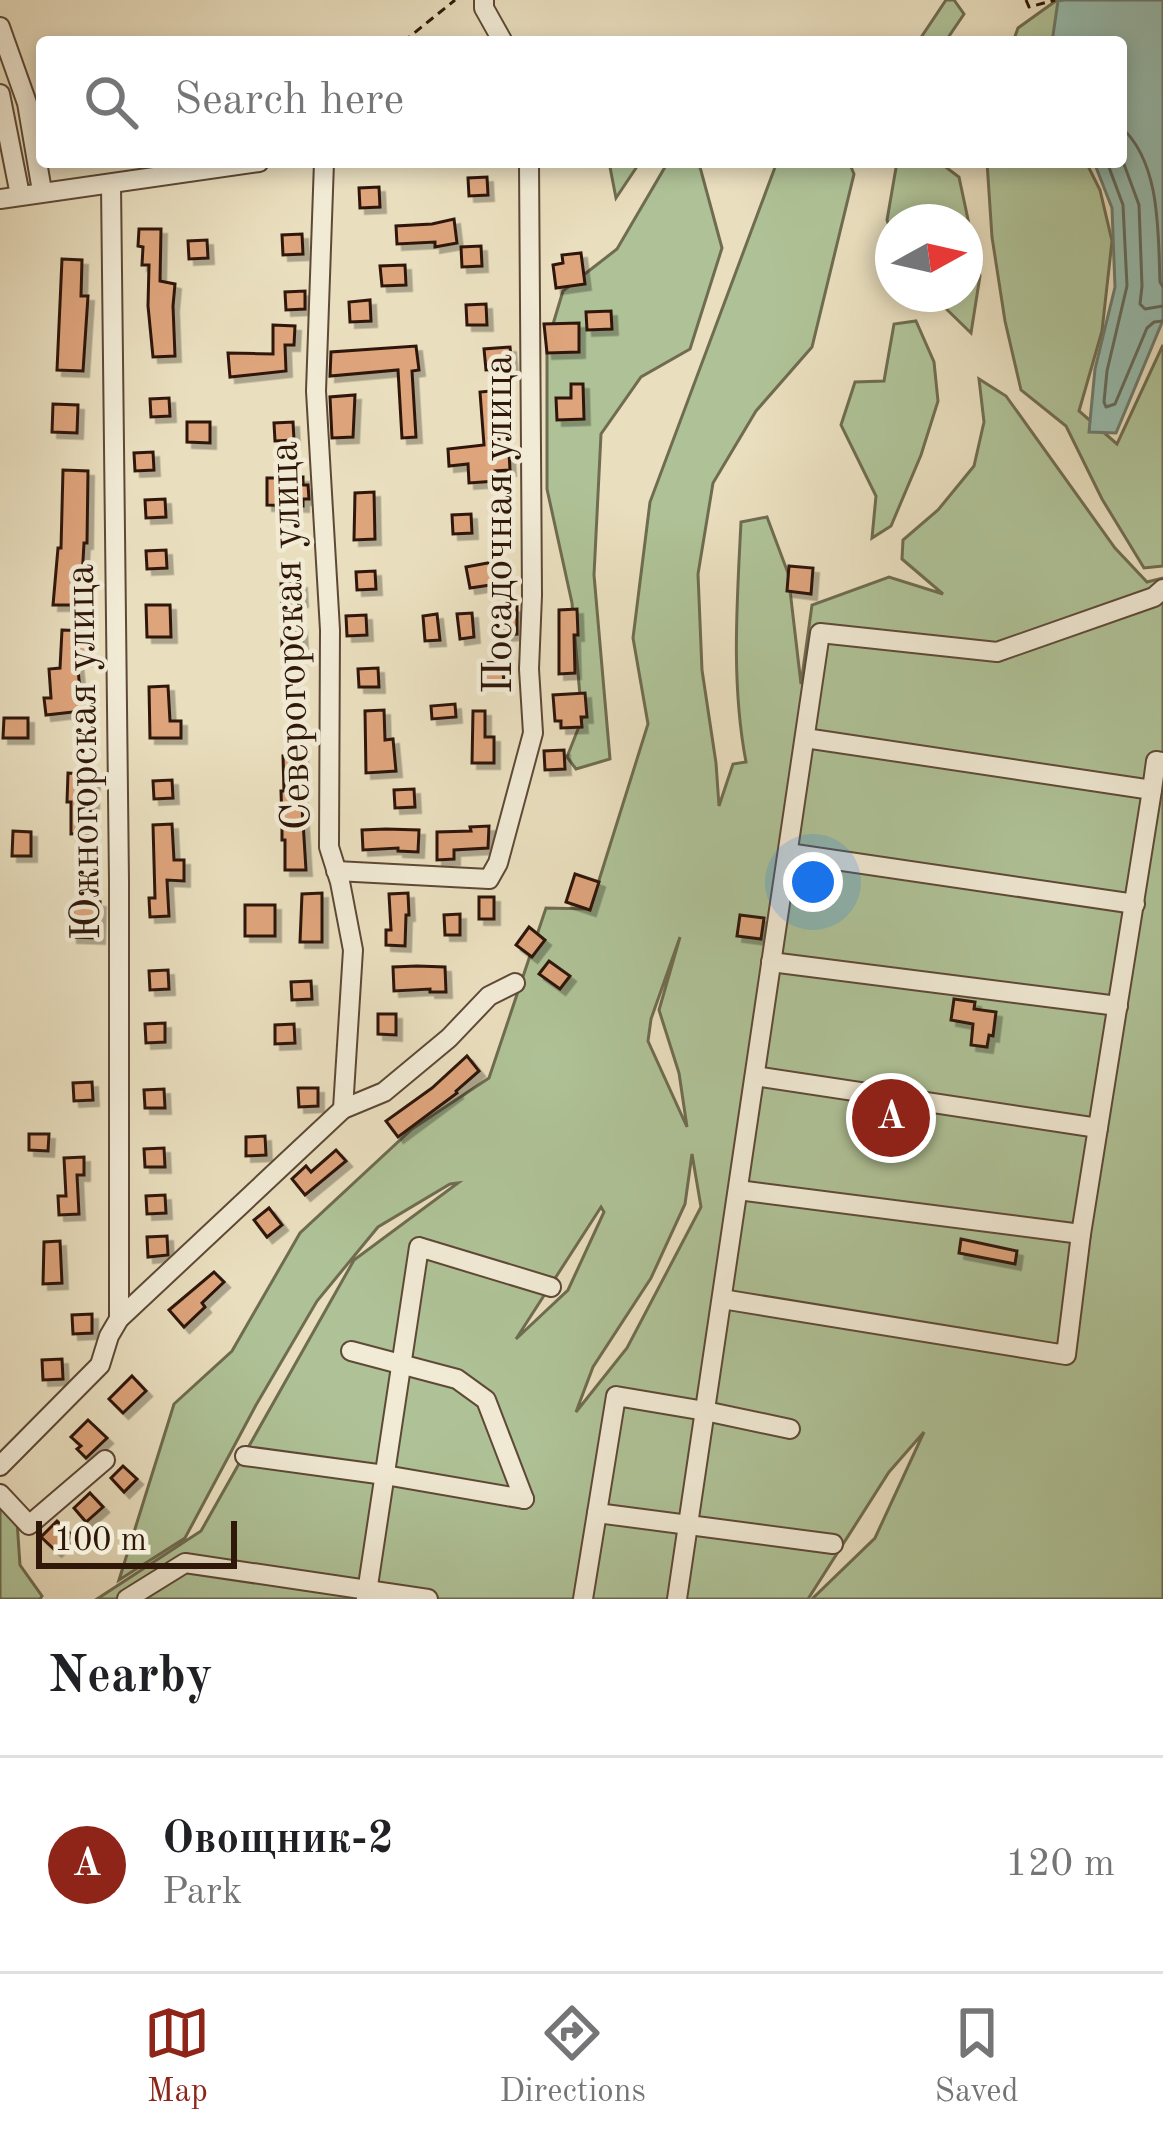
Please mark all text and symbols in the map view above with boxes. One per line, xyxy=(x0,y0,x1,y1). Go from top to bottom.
search box xyxy=(36,36,1127,168)
icon: search xyxy=(78,69,144,135)
text: Search here xyxy=(174,79,404,124)
north arrow xyxy=(875,204,983,312)
street label: Посадочная улица xyxy=(479,354,521,694)
street label: Северогорская улица xyxy=(264,441,320,831)
street label: Южногорская улица xyxy=(61,564,109,940)
your location xyxy=(783,852,843,912)
pin: A xyxy=(852,1073,930,1163)
scale bar xyxy=(36,1515,237,1568)
text: 100 m xyxy=(54,1525,147,1558)
text: Nearby xyxy=(48,1652,213,1703)
text: Овощник-2 xyxy=(162,1818,394,1863)
text: A xyxy=(72,1845,102,1884)
text: 120 m xyxy=(1005,1845,1115,1884)
text: Park xyxy=(162,1873,242,1912)
tab: Map xyxy=(144,2000,210,2113)
tab: Directions xyxy=(499,2000,646,2113)
tab: Saved xyxy=(935,2000,1019,2113)

